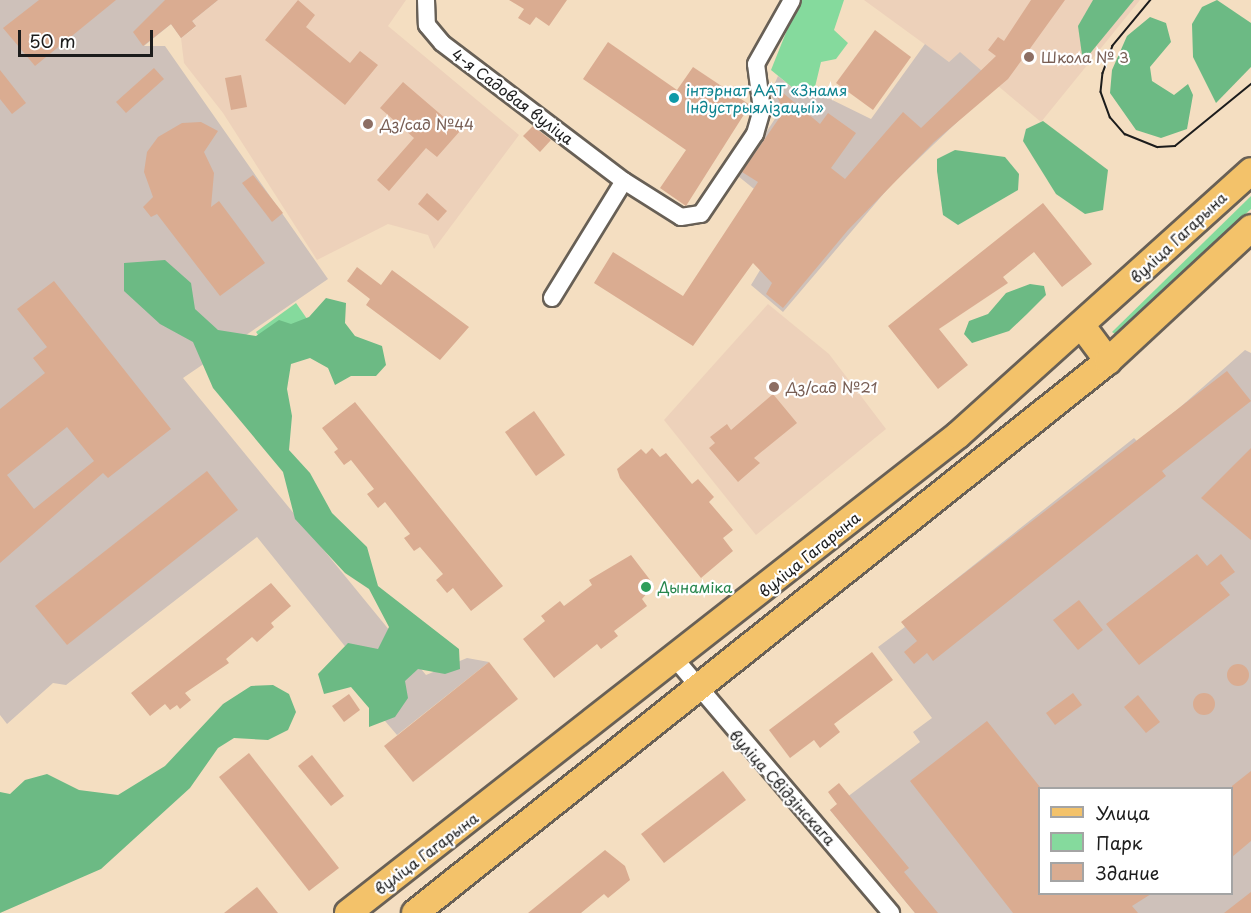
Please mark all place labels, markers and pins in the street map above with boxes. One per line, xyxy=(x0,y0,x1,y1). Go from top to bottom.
place label: Школа № 3 xyxy=(1041,48,1129,66)
marker: Школа № 3 xyxy=(1022,50,1036,64)
place label: інтэрнат ААТ «Знамя Індустрыялізацыі» xyxy=(686,80,847,115)
marker: інтэрнат ААТ «Знамя Індустрыялізацыі» xyxy=(667,91,681,105)
place label: Дз/сад №44 xyxy=(380,115,474,133)
marker: Дз/сад №44 xyxy=(361,117,375,131)
place label: Дз/сад №21 xyxy=(786,378,877,396)
marker: Дз/сад №21 xyxy=(767,380,781,394)
place label: Дынаміка xyxy=(658,578,732,596)
marker: Дынаміка xyxy=(639,580,653,594)

